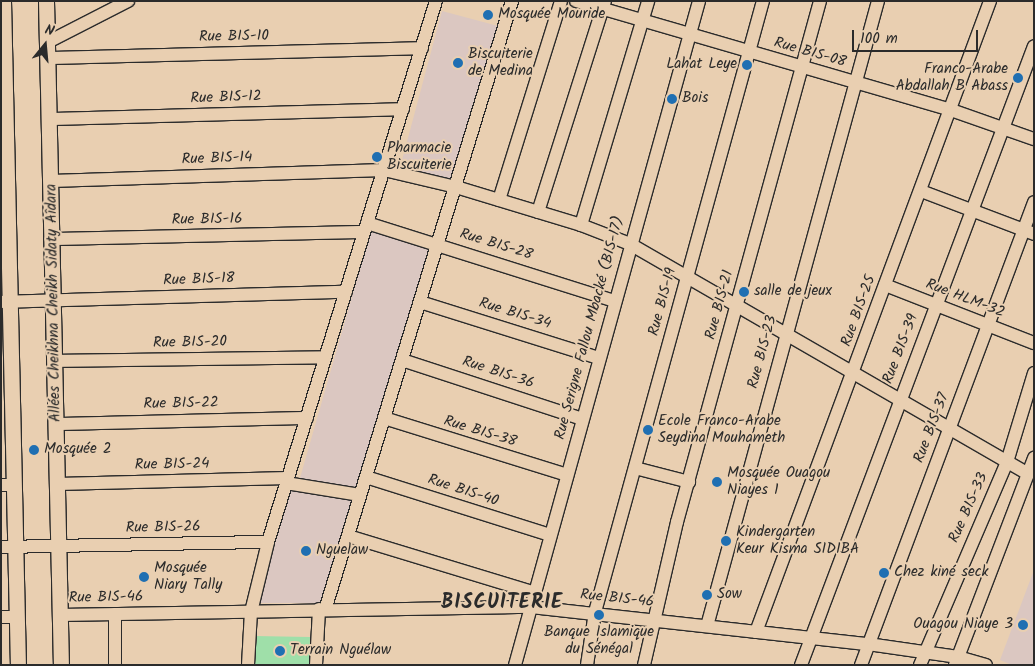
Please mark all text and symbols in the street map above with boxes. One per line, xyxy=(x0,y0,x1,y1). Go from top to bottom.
place label: Mosquée Mouride xyxy=(498,6,605,24)
marker: Mosquée Mouride xyxy=(482,9,494,21)
text: N xyxy=(42,19,57,42)
north arrow xyxy=(20,20,70,70)
scale bar xyxy=(855,20,981,52)
street label: Rue BIS-10 xyxy=(199,27,269,47)
text: 100 m xyxy=(860,27,898,51)
street label: Rue BIS-08 xyxy=(772,34,848,72)
place label: Biscuiterie de Medina xyxy=(468,45,533,80)
place label: Lahat Leye xyxy=(666,56,737,74)
marker: Biscuiterie de Medina xyxy=(452,57,464,69)
marker: Lahat Leye xyxy=(741,59,753,71)
place label: Franco-Arabe Abdallah B Abass xyxy=(896,60,1008,95)
marker: Franco-Arabe Abdallah B Abass xyxy=(1012,72,1024,84)
street label: Rue BIS-12 xyxy=(190,88,262,108)
place label: Bois xyxy=(682,90,708,108)
marker: Bois xyxy=(666,93,678,105)
place label: Pharmacie Biscuiterie xyxy=(387,139,452,174)
street label: Rue BIS-14 xyxy=(181,149,253,169)
marker: Pharmacie Biscuiterie xyxy=(371,151,383,163)
street label: Allées Cheikhna Cheikh Sidaty Aîdara xyxy=(43,184,65,422)
street label: Rue BIS-16 xyxy=(171,210,243,230)
street label: Rue Serigne Fallou Mbacké (BIS-17) xyxy=(551,214,629,442)
street label: Rue BIS-28 xyxy=(457,225,535,265)
street label: Rue BIS-19 xyxy=(645,266,681,338)
street label: Rue BIS-21 xyxy=(702,268,738,342)
street label: Rue BIS-18 xyxy=(163,270,235,290)
street label: Rue BIS-25 xyxy=(838,273,880,349)
street label: Rue HLM-32 xyxy=(923,276,1007,322)
place label: salle de jeux xyxy=(754,283,832,301)
marker: salle de jeux xyxy=(738,286,750,298)
street label: Rue BIS-34 xyxy=(477,294,553,334)
street label: Rue BIS-39 xyxy=(879,311,923,387)
street label: Rue BIS-23 xyxy=(745,313,781,391)
street label: Rue BIS-20 xyxy=(153,333,227,353)
street label: Rue BIS-36 xyxy=(460,353,536,393)
street label: Rue BIS-37 xyxy=(910,391,954,465)
street label: Rue BIS-22 xyxy=(143,394,219,414)
street label: Rue BIS-38 xyxy=(441,412,519,452)
place label: Ecole Franco-Arabe Seydina Mouhameth xyxy=(658,412,785,447)
marker: Ecole Franco-Arabe Seydina Mouhameth xyxy=(642,424,654,436)
place label: Mosquée 2 xyxy=(44,441,111,459)
marker: Mosquée 2 xyxy=(28,444,40,456)
street label: Rue BIS-24 xyxy=(134,455,210,475)
place label: Mosquée Ouagou Niayes 1 xyxy=(727,464,830,499)
street label: Rue BIS-33 xyxy=(946,470,992,546)
street label: Rue BIS-40 xyxy=(425,471,501,511)
marker: Mosquée Ouagou Niayes 1 xyxy=(711,476,723,488)
street label: Rue BIS-26 xyxy=(125,518,201,538)
place label: Kindergarten Keur Kisma SIDIBA xyxy=(736,523,859,558)
marker: Kindergarten Keur Kisma SIDIBA xyxy=(720,535,732,547)
place label: Nguelaw xyxy=(316,542,368,560)
marker: Nguelaw xyxy=(300,545,312,557)
place label: Mosquée Niary Tally xyxy=(154,559,222,594)
place label: Chez kiné seck xyxy=(894,564,988,582)
marker: Chez kiné seck xyxy=(878,567,890,579)
marker: Mosquée Niary Tally xyxy=(138,571,150,583)
street label: Rue BIS-46 xyxy=(579,586,655,612)
place label: Sow xyxy=(717,586,742,604)
street label: Rue BIS-46 xyxy=(69,588,143,608)
marker: Sow xyxy=(701,589,713,601)
district label: BISCUITERIE xyxy=(440,591,564,615)
marker: Banque Islamique du Sénégal xyxy=(593,609,605,621)
place label: Ouagou Niaye 3 xyxy=(913,616,1013,634)
marker: Ouagou Niaye 3 xyxy=(1017,619,1029,631)
place label: Banque Islamique du Sénégal xyxy=(544,623,654,658)
place label: Terrain Nguélaw xyxy=(290,642,391,660)
marker: Terrain Nguélaw xyxy=(274,645,286,657)

